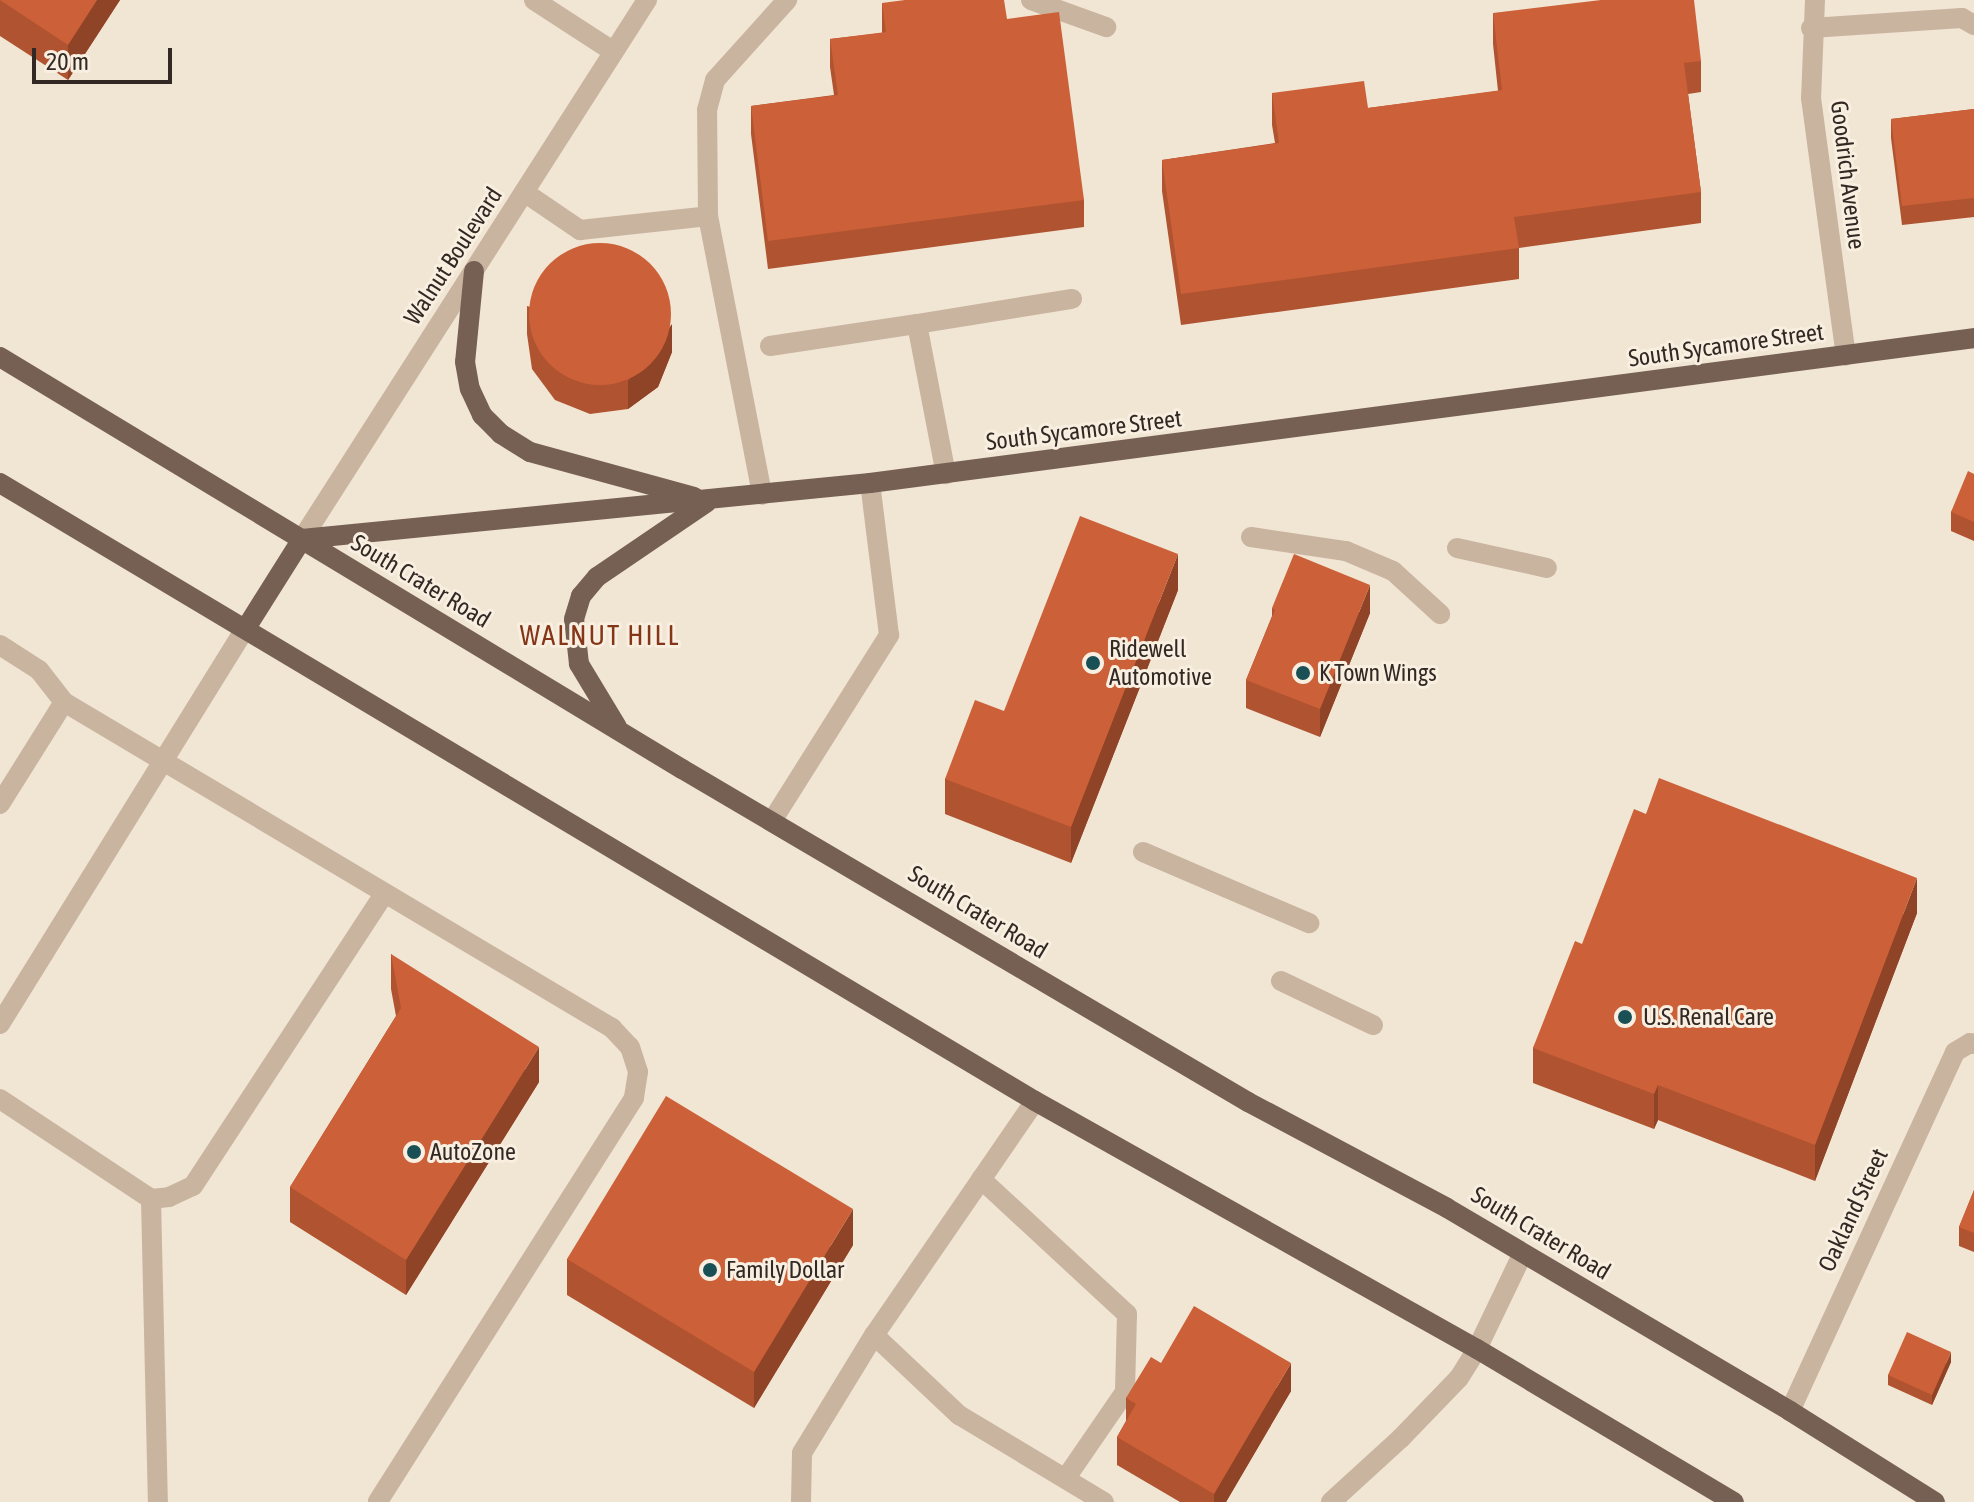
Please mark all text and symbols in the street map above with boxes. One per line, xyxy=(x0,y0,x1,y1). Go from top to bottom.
scale bar xyxy=(36,32,176,82)
text: 20 m xyxy=(46,48,89,75)
street label: Goodrich Avenue xyxy=(1825,99,1871,251)
street label: Walnut Boulevard xyxy=(398,182,508,330)
street label: South Sycamore Street xyxy=(1627,317,1825,373)
street label: South Sycamore Street xyxy=(985,404,1183,456)
street label: South Crater Road xyxy=(346,528,496,634)
district label: WALNUT HILL xyxy=(520,618,680,652)
place label: Ridewell Automotive xyxy=(1109,635,1212,691)
marker: Ridewell Automotive xyxy=(1084,654,1102,672)
place label: K Town Wings xyxy=(1319,659,1437,687)
marker: K Town Wings xyxy=(1294,664,1312,682)
street label: South Crater Road xyxy=(903,859,1053,965)
place label: U.S. Renal Care xyxy=(1643,1003,1774,1031)
marker: U.S. Renal Care xyxy=(1614,1006,1636,1028)
place label: AutoZone xyxy=(430,1138,516,1166)
marker: AutoZone xyxy=(405,1143,423,1161)
street label: Oakland Street xyxy=(1812,1144,1894,1276)
street label: South Crater Road xyxy=(1466,1180,1616,1286)
place label: Family Dollar xyxy=(726,1256,844,1284)
marker: Family Dollar xyxy=(701,1261,719,1279)

